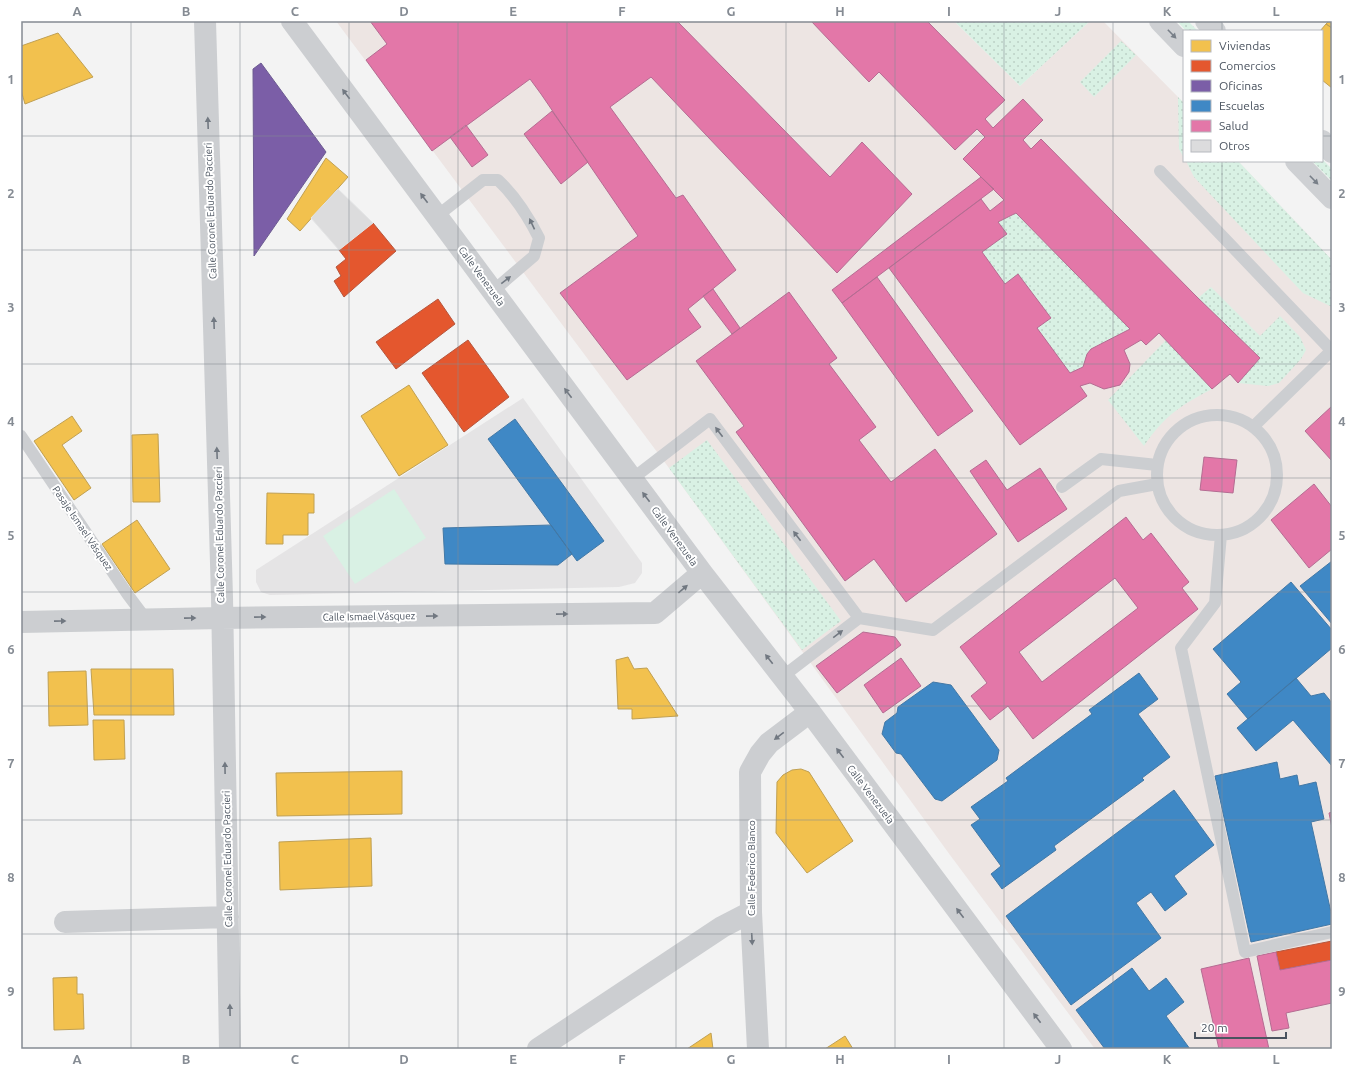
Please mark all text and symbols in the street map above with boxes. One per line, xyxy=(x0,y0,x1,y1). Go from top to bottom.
text: A xyxy=(72,4,82,18)
text: B xyxy=(182,4,191,18)
text: C xyxy=(291,4,300,18)
text: D xyxy=(399,4,409,18)
text: E xyxy=(509,4,517,18)
text: F xyxy=(618,4,626,18)
text: G xyxy=(727,4,736,18)
text: H xyxy=(835,4,845,18)
text: I xyxy=(947,4,951,18)
text: J xyxy=(1055,4,1061,18)
text: K xyxy=(1163,4,1172,18)
text: L xyxy=(1272,4,1280,18)
one-way arrow xyxy=(1167,29,1176,38)
legend xyxy=(1183,30,1323,162)
text: Viviendas xyxy=(1219,39,1271,52)
text: Comercios xyxy=(1219,59,1276,72)
text: 1 xyxy=(7,72,15,86)
text: 1 xyxy=(1338,72,1346,86)
text: Oficinas xyxy=(1219,79,1263,92)
one-way arrow xyxy=(342,88,350,99)
text: Escuelas xyxy=(1219,99,1265,112)
one-way arrow xyxy=(204,117,211,129)
text: Salud xyxy=(1219,119,1248,132)
text: Otros xyxy=(1219,139,1250,152)
street label: Calle Coronel Eduardo Paccieri xyxy=(203,143,218,279)
one-way arrow xyxy=(1309,175,1318,184)
text: 2 xyxy=(7,186,15,200)
text: 2 xyxy=(1338,186,1346,200)
one-way arrow xyxy=(420,193,428,204)
one-way arrow xyxy=(529,219,535,230)
street label: Calle Venezuela xyxy=(456,244,507,308)
one-way arrow xyxy=(501,276,512,284)
text: 3 xyxy=(7,300,15,314)
text: 3 xyxy=(1338,300,1346,314)
one-way arrow xyxy=(210,317,217,329)
one-way arrow xyxy=(564,387,572,398)
text: 4 xyxy=(7,414,15,428)
text: 4 xyxy=(1338,414,1346,428)
one-way arrow xyxy=(715,426,723,437)
one-way arrow xyxy=(214,447,221,459)
street label: Calle Coronel Eduardo Paccieri xyxy=(213,467,226,603)
street label: Pasaje Ismael Vásquez xyxy=(50,484,115,573)
one-way arrow xyxy=(642,492,650,502)
street label: Calle Venezuela xyxy=(649,504,700,568)
text: 5 xyxy=(7,528,15,542)
text: 5 xyxy=(1338,528,1346,542)
one-way arrow xyxy=(793,530,801,541)
one-way arrow xyxy=(678,585,688,594)
street label: Calle Ismael Vásquez xyxy=(323,610,416,623)
one-way arrow xyxy=(556,611,569,617)
one-way arrow xyxy=(426,612,438,619)
one-way arrow xyxy=(254,614,267,620)
one-way arrow xyxy=(184,615,196,622)
one-way arrow xyxy=(54,618,67,624)
one-way arrow xyxy=(833,630,844,638)
text: 6 xyxy=(7,642,15,656)
text: 6 xyxy=(1338,642,1346,656)
one-way arrow xyxy=(765,654,773,665)
one-way arrow xyxy=(773,732,784,740)
one-way arrow xyxy=(836,748,844,758)
text: 7 xyxy=(7,756,15,770)
text: 7 xyxy=(1338,756,1346,770)
one-way arrow xyxy=(222,761,228,774)
street label: Calle Venezuela xyxy=(845,763,896,826)
street label: Calle Coronel Eduardo Paccieri xyxy=(221,791,234,927)
street label: Calle Federico Blanco xyxy=(746,820,757,916)
text: 8 xyxy=(7,870,15,884)
text: 8 xyxy=(1338,870,1346,884)
one-way arrow xyxy=(956,908,964,919)
one-way arrow xyxy=(749,933,756,945)
text: 9 xyxy=(7,984,15,998)
text: 9 xyxy=(1338,984,1346,998)
one-way arrow xyxy=(226,1004,233,1016)
one-way arrow xyxy=(1033,1012,1041,1023)
scale bar xyxy=(1195,1014,1286,1040)
text: 20 m xyxy=(1201,1021,1228,1034)
text: A xyxy=(72,1052,82,1066)
text: B xyxy=(182,1052,191,1066)
text: C xyxy=(291,1052,300,1066)
text: D xyxy=(399,1052,409,1066)
text: E xyxy=(509,1052,517,1066)
text: F xyxy=(618,1052,626,1066)
text: G xyxy=(727,1052,736,1066)
text: H xyxy=(835,1052,845,1066)
text: I xyxy=(947,1052,951,1066)
text: J xyxy=(1055,1052,1061,1066)
text: K xyxy=(1163,1052,1172,1066)
text: L xyxy=(1272,1052,1280,1066)

